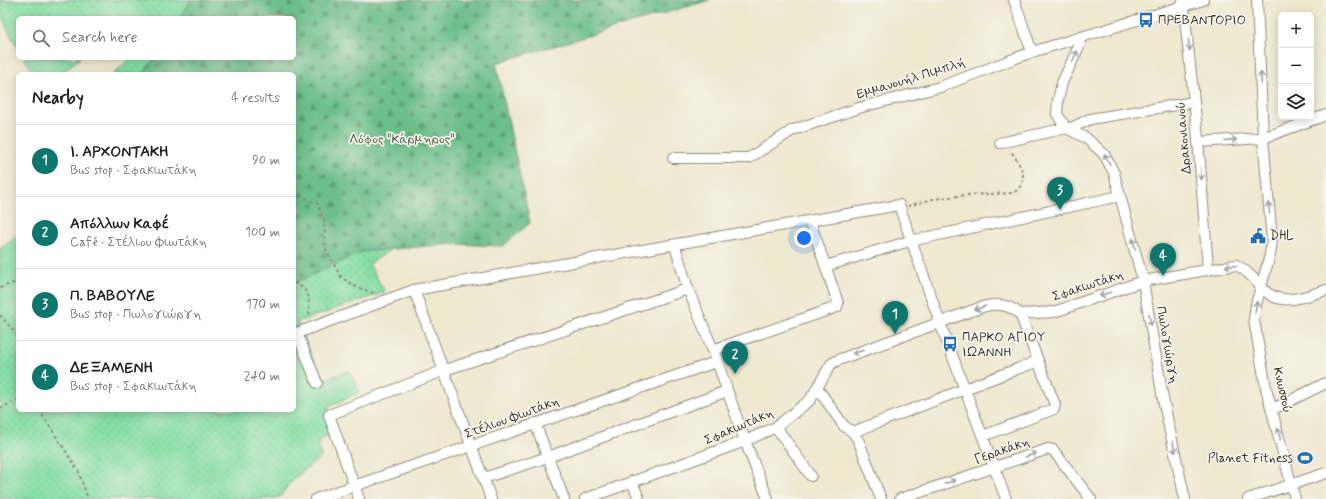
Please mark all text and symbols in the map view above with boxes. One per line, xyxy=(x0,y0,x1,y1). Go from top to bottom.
bus stop icon: ΠΡΕΒΑΝΤΟΡΙΟ xyxy=(1137,11,1155,29)
place label: ΠΡΕΒΑΝΤΟΡΙΟ xyxy=(1158,12,1246,29)
map controls xyxy=(1278,12,1314,120)
button: + xyxy=(1278,12,1314,48)
search box xyxy=(16,16,296,60)
icon: search xyxy=(30,27,52,49)
text: Search here xyxy=(62,28,138,48)
one-way arrow xyxy=(1185,38,1192,51)
button: − xyxy=(1278,48,1314,84)
one-way arrow xyxy=(1072,51,1079,63)
street label: Εµµανουήλ Πιµπλή xyxy=(855,54,967,104)
one-way arrow xyxy=(1257,72,1264,85)
button: layers xyxy=(1278,84,1314,120)
text: Nearby xyxy=(32,87,84,109)
text: 4 results xyxy=(231,90,280,107)
street label: Δρακονιανού xyxy=(1172,101,1196,175)
park label: Λόφος "Κάρμηρος" xyxy=(349,131,455,148)
one-way arrow xyxy=(1224,136,1237,143)
text: Ι. ΑΡΧΟΝΤΑΚΗ xyxy=(70,142,169,162)
text: 1 xyxy=(42,152,48,169)
text: 90 m xyxy=(252,152,280,169)
one-way arrow xyxy=(1103,153,1110,165)
text: Bus stop · Σφακιωτάκη xyxy=(70,162,197,179)
one-way arrow xyxy=(1197,167,1204,180)
pin: 3 xyxy=(1047,177,1073,210)
one-way arrow xyxy=(1266,202,1273,215)
text: Απόλλων Καφέ xyxy=(70,214,169,234)
text: 2 xyxy=(42,224,48,241)
text: 100 m xyxy=(245,224,280,241)
public building icon: DHL xyxy=(1249,227,1267,245)
your location xyxy=(794,228,814,248)
place label: DHL xyxy=(1270,228,1294,245)
text: Café · Στέλιου Φιωτάκη xyxy=(70,234,207,251)
one-way arrow xyxy=(1129,237,1137,250)
pin: 4 xyxy=(1150,243,1176,276)
one-way arrow xyxy=(1225,263,1238,270)
street label: Σφακιωτάκη xyxy=(1050,267,1126,305)
text: Π. ΒΑΒΟΥΛΕ xyxy=(70,286,155,306)
one-way arrow xyxy=(1099,291,1111,299)
text: 3 xyxy=(42,296,48,313)
text: 170 m xyxy=(246,296,280,313)
pin: 1 xyxy=(882,301,908,334)
one-way arrow xyxy=(1252,301,1260,314)
one-way arrow xyxy=(974,305,987,312)
street label: Πωλογιώργη xyxy=(1152,305,1182,385)
text: Bus stop · Πωλογιώργη xyxy=(70,306,201,323)
one-way arrow xyxy=(1146,313,1154,326)
place label: ΠΑΡΚΟ ΑΓΙΟΥ ΙΩΑΝΝΗ xyxy=(962,329,1045,361)
bus stop icon: ΠΑΡΚΟ ΑΓΙΟΥ ΙΩΑΝΝΗ xyxy=(941,335,959,353)
pin: 2 xyxy=(722,341,748,374)
one-way arrow xyxy=(852,348,864,356)
text: ΔΕΞΑΜΕΝΗ xyxy=(70,358,153,378)
street label: Κνωσσού xyxy=(1269,366,1295,414)
text: 4 xyxy=(41,368,49,385)
text: 240 m xyxy=(244,368,280,385)
text: Bus stop · Σφακιωτάκη xyxy=(70,378,197,395)
street label: Στέλιου Φιωτάκη xyxy=(462,393,562,443)
street label: Σφακιωτάκη xyxy=(702,405,776,449)
one-way arrow xyxy=(1274,428,1282,441)
street label: Γερακάκη xyxy=(972,434,1032,468)
one-way arrow xyxy=(1170,441,1178,454)
sports icon: Planet Fitness xyxy=(1296,449,1314,467)
place label: Planet Fitness xyxy=(1208,450,1293,467)
one-way arrow xyxy=(1024,451,1037,458)
one-way arrow xyxy=(944,478,957,485)

